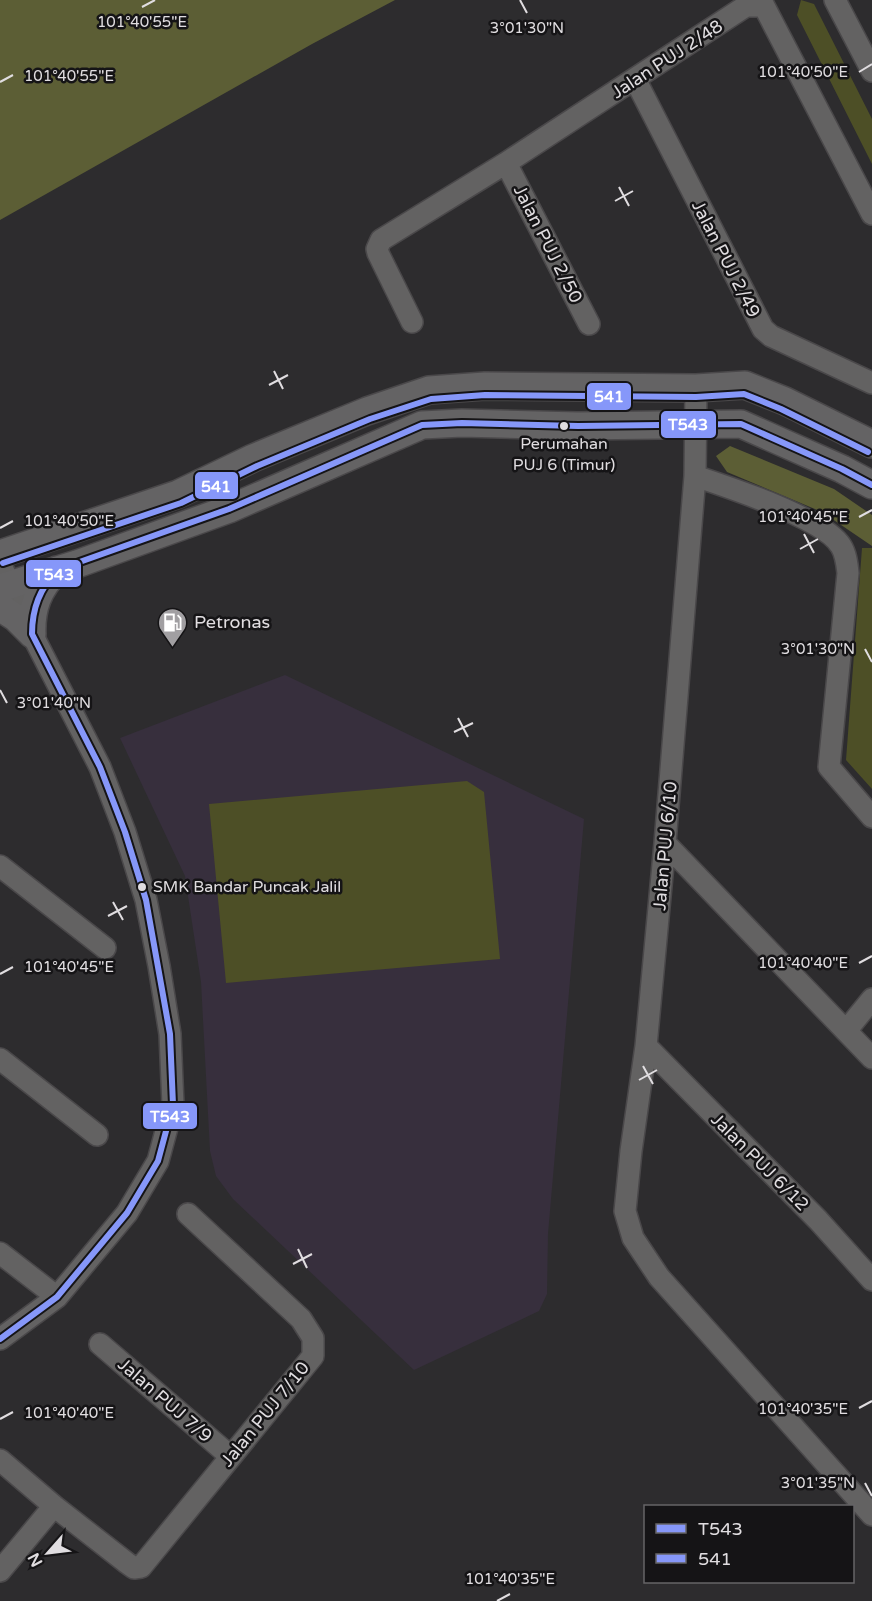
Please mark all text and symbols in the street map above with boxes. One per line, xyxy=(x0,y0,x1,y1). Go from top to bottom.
text: 101°40'55"E xyxy=(97,13,187,31)
street label: Jalan PUJ 2/48 xyxy=(607,15,727,103)
text: 3°01'30"N xyxy=(490,19,564,37)
text: 101°40'50"E xyxy=(758,63,848,81)
text: 101°40'55"E xyxy=(24,67,114,85)
street label: Jalan PUJ 2/50 xyxy=(509,181,587,307)
street label: Jalan PUJ 2/49 xyxy=(687,197,765,321)
line badge: 541 xyxy=(586,382,632,411)
text: 541 xyxy=(594,387,624,407)
line badge: T543 xyxy=(660,410,717,439)
text: T543 xyxy=(667,415,708,435)
marker: Perumahan PUJ 6 (Timur) xyxy=(558,420,570,432)
place label: Perumahan PUJ 6 (Timur) xyxy=(513,434,615,475)
line badge: 541 xyxy=(194,471,239,500)
text: 541 xyxy=(201,477,231,497)
text: 101°40'45"E xyxy=(758,508,848,526)
text: 101°40'50"E xyxy=(24,512,114,530)
line badge: T543 xyxy=(25,559,82,588)
text: T543 xyxy=(33,565,74,585)
fuel station icon: Petronas xyxy=(157,606,189,648)
place label: Petronas xyxy=(194,611,270,633)
text: 3°01'30"N xyxy=(781,640,855,658)
text: 3°01'40"N xyxy=(17,694,91,712)
street label: Jalan PUJ 6/10 xyxy=(648,781,682,911)
place label: SMK Bandar Puncak Jalil xyxy=(153,877,341,897)
marker: SMK Bandar Puncak Jalil xyxy=(136,881,148,893)
text: 101°40'40"E xyxy=(758,954,848,972)
text: 101°40'45"E xyxy=(24,958,114,976)
line badge: T543 xyxy=(142,1102,198,1130)
text: T543 xyxy=(149,1107,190,1127)
street label: Jalan PUJ 6/12 xyxy=(706,1108,814,1216)
street label: Jalan PUJ 7/9 xyxy=(113,1353,217,1447)
street label: Jalan PUJ 7/10 xyxy=(216,1357,314,1471)
text: 101°40'35"E xyxy=(758,1400,848,1418)
text: 101°40'40"E xyxy=(24,1404,114,1422)
text: 3°01'35"N xyxy=(781,1474,855,1492)
legend xyxy=(644,1505,854,1583)
text: T543 xyxy=(698,1518,743,1540)
north arrow xyxy=(18,1523,78,1583)
text: 541 xyxy=(698,1548,732,1570)
text: N xyxy=(24,1549,47,1570)
text: 101°40'35"E xyxy=(465,1570,555,1588)

